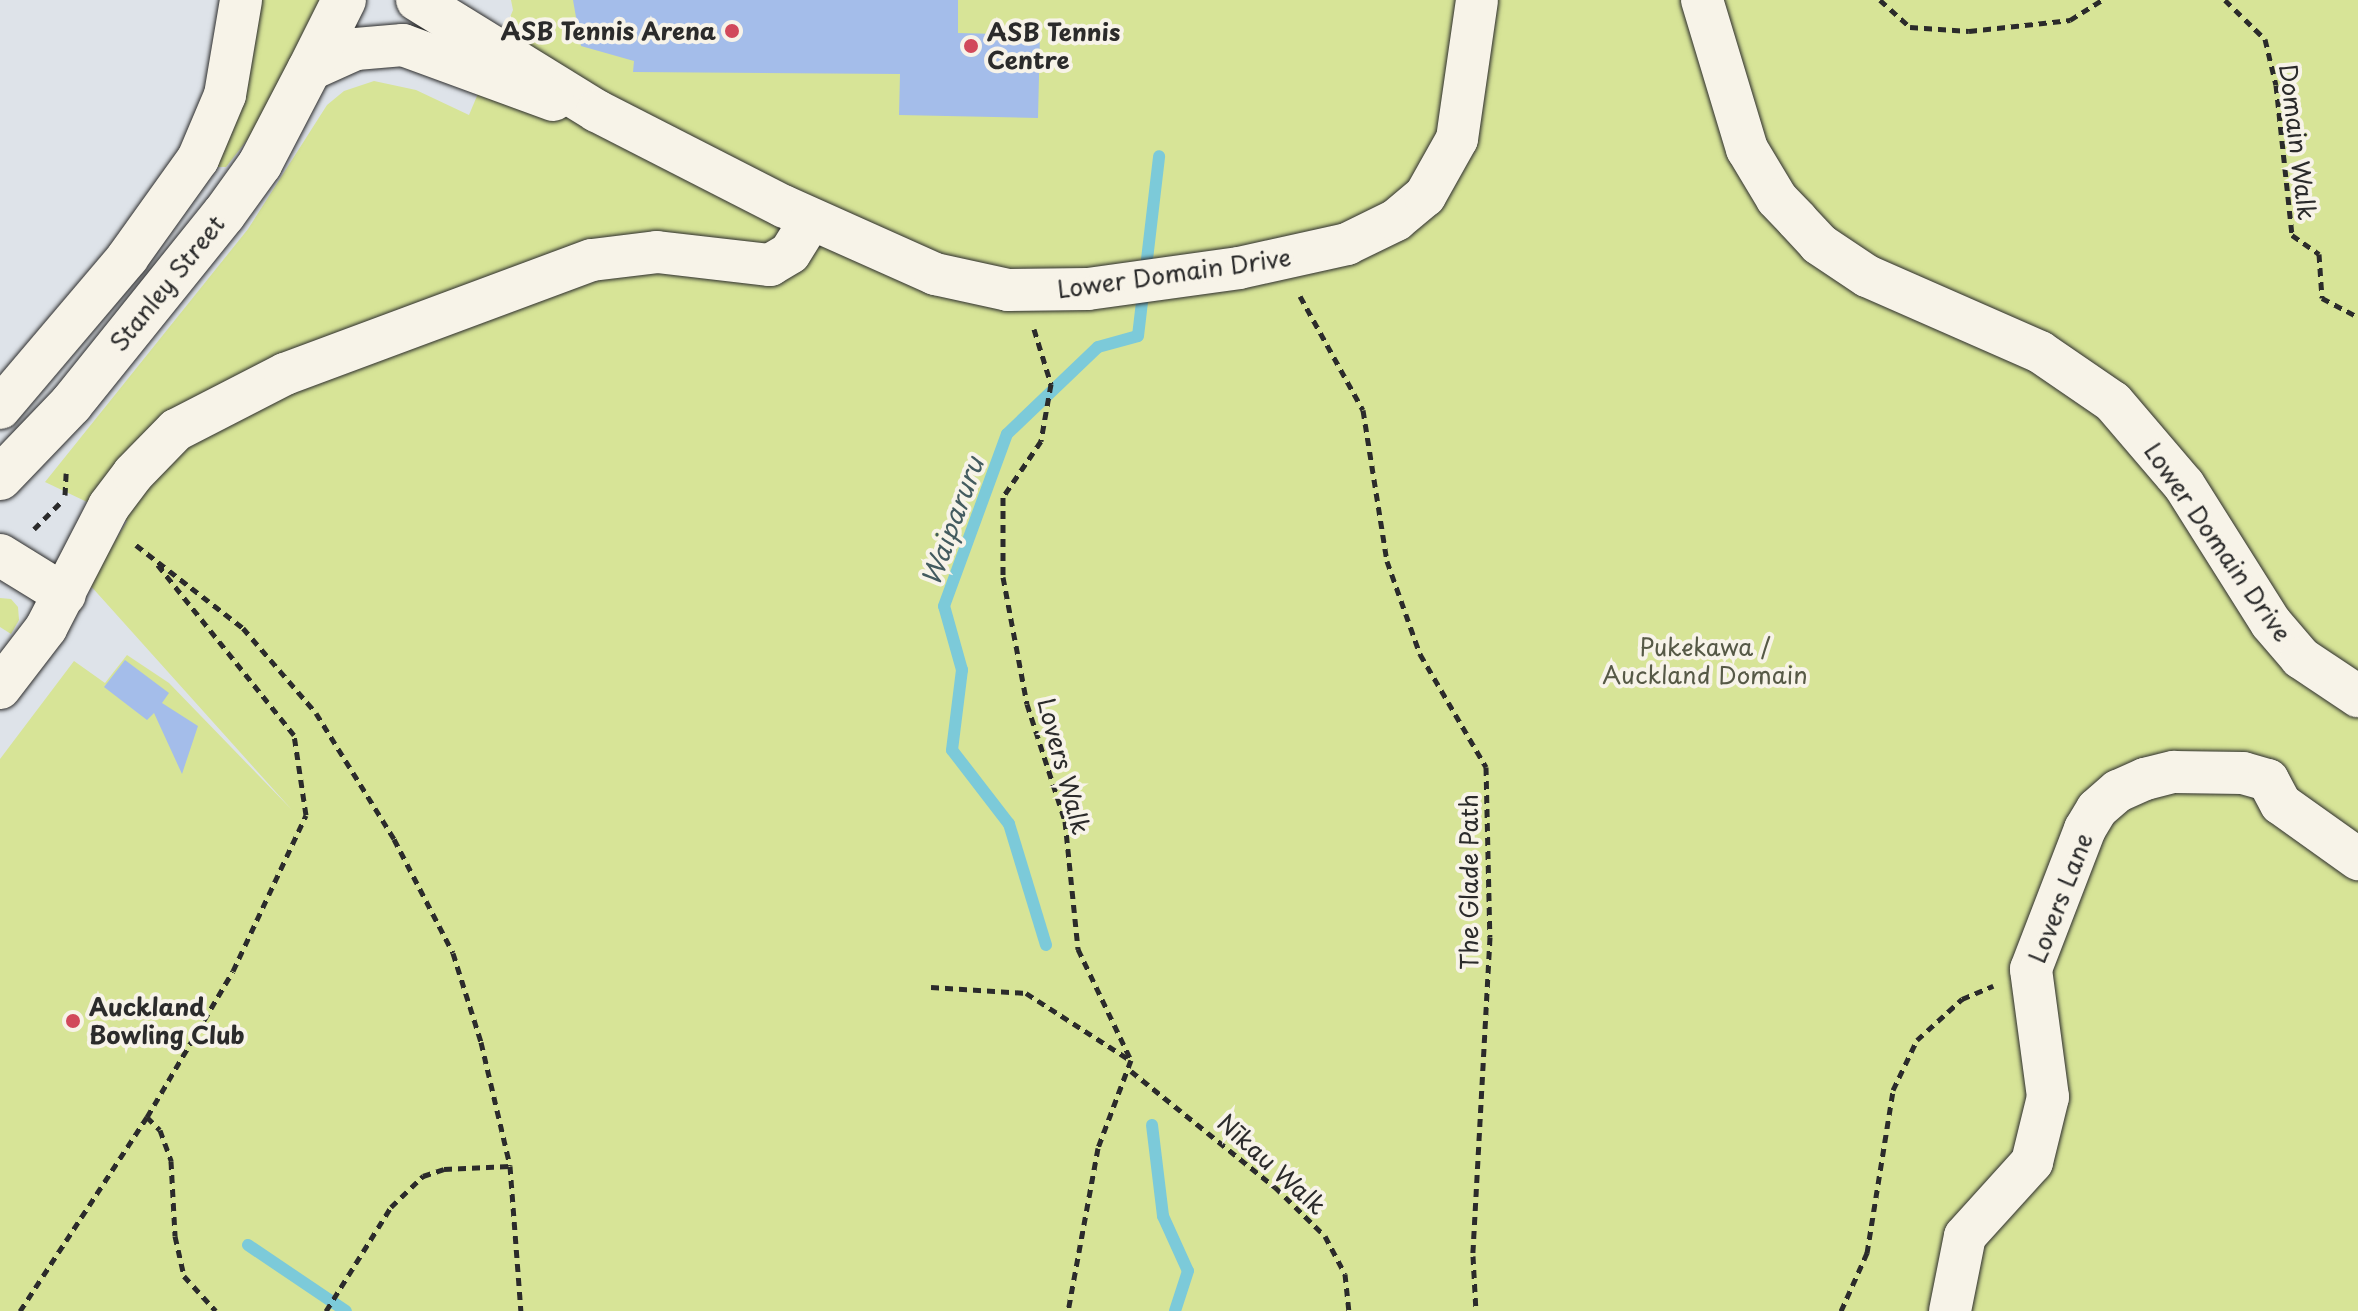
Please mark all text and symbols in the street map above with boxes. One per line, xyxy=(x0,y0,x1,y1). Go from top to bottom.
place label: ASB Tennis Arena xyxy=(503,17,716,45)
place label: ASB Tennis Centre xyxy=(987,18,1118,74)
marker: ASB Tennis Arena xyxy=(723,22,741,40)
marker: ASB Tennis Centre xyxy=(962,37,980,55)
street label: Domain Walk xyxy=(2274,62,2322,222)
street label: Stanley Street xyxy=(103,209,231,357)
street label: Lower Domain Drive xyxy=(1056,242,1292,304)
street label: Lower Domain Drive xyxy=(2139,438,2297,646)
water label: Waiparuru xyxy=(914,453,990,589)
park label: Pukekawa / Auckland Domain xyxy=(1602,633,1808,689)
street label: Lovers Walk xyxy=(1032,694,1096,838)
street label: The Glade Path xyxy=(1455,793,1483,971)
street label: Lovers Lane xyxy=(2022,829,2098,967)
place label: Auckland Bowling Club xyxy=(89,993,246,1049)
marker: Auckland Bowling Club xyxy=(64,1012,82,1030)
street label: Nīkau Walk xyxy=(1211,1107,1333,1221)

